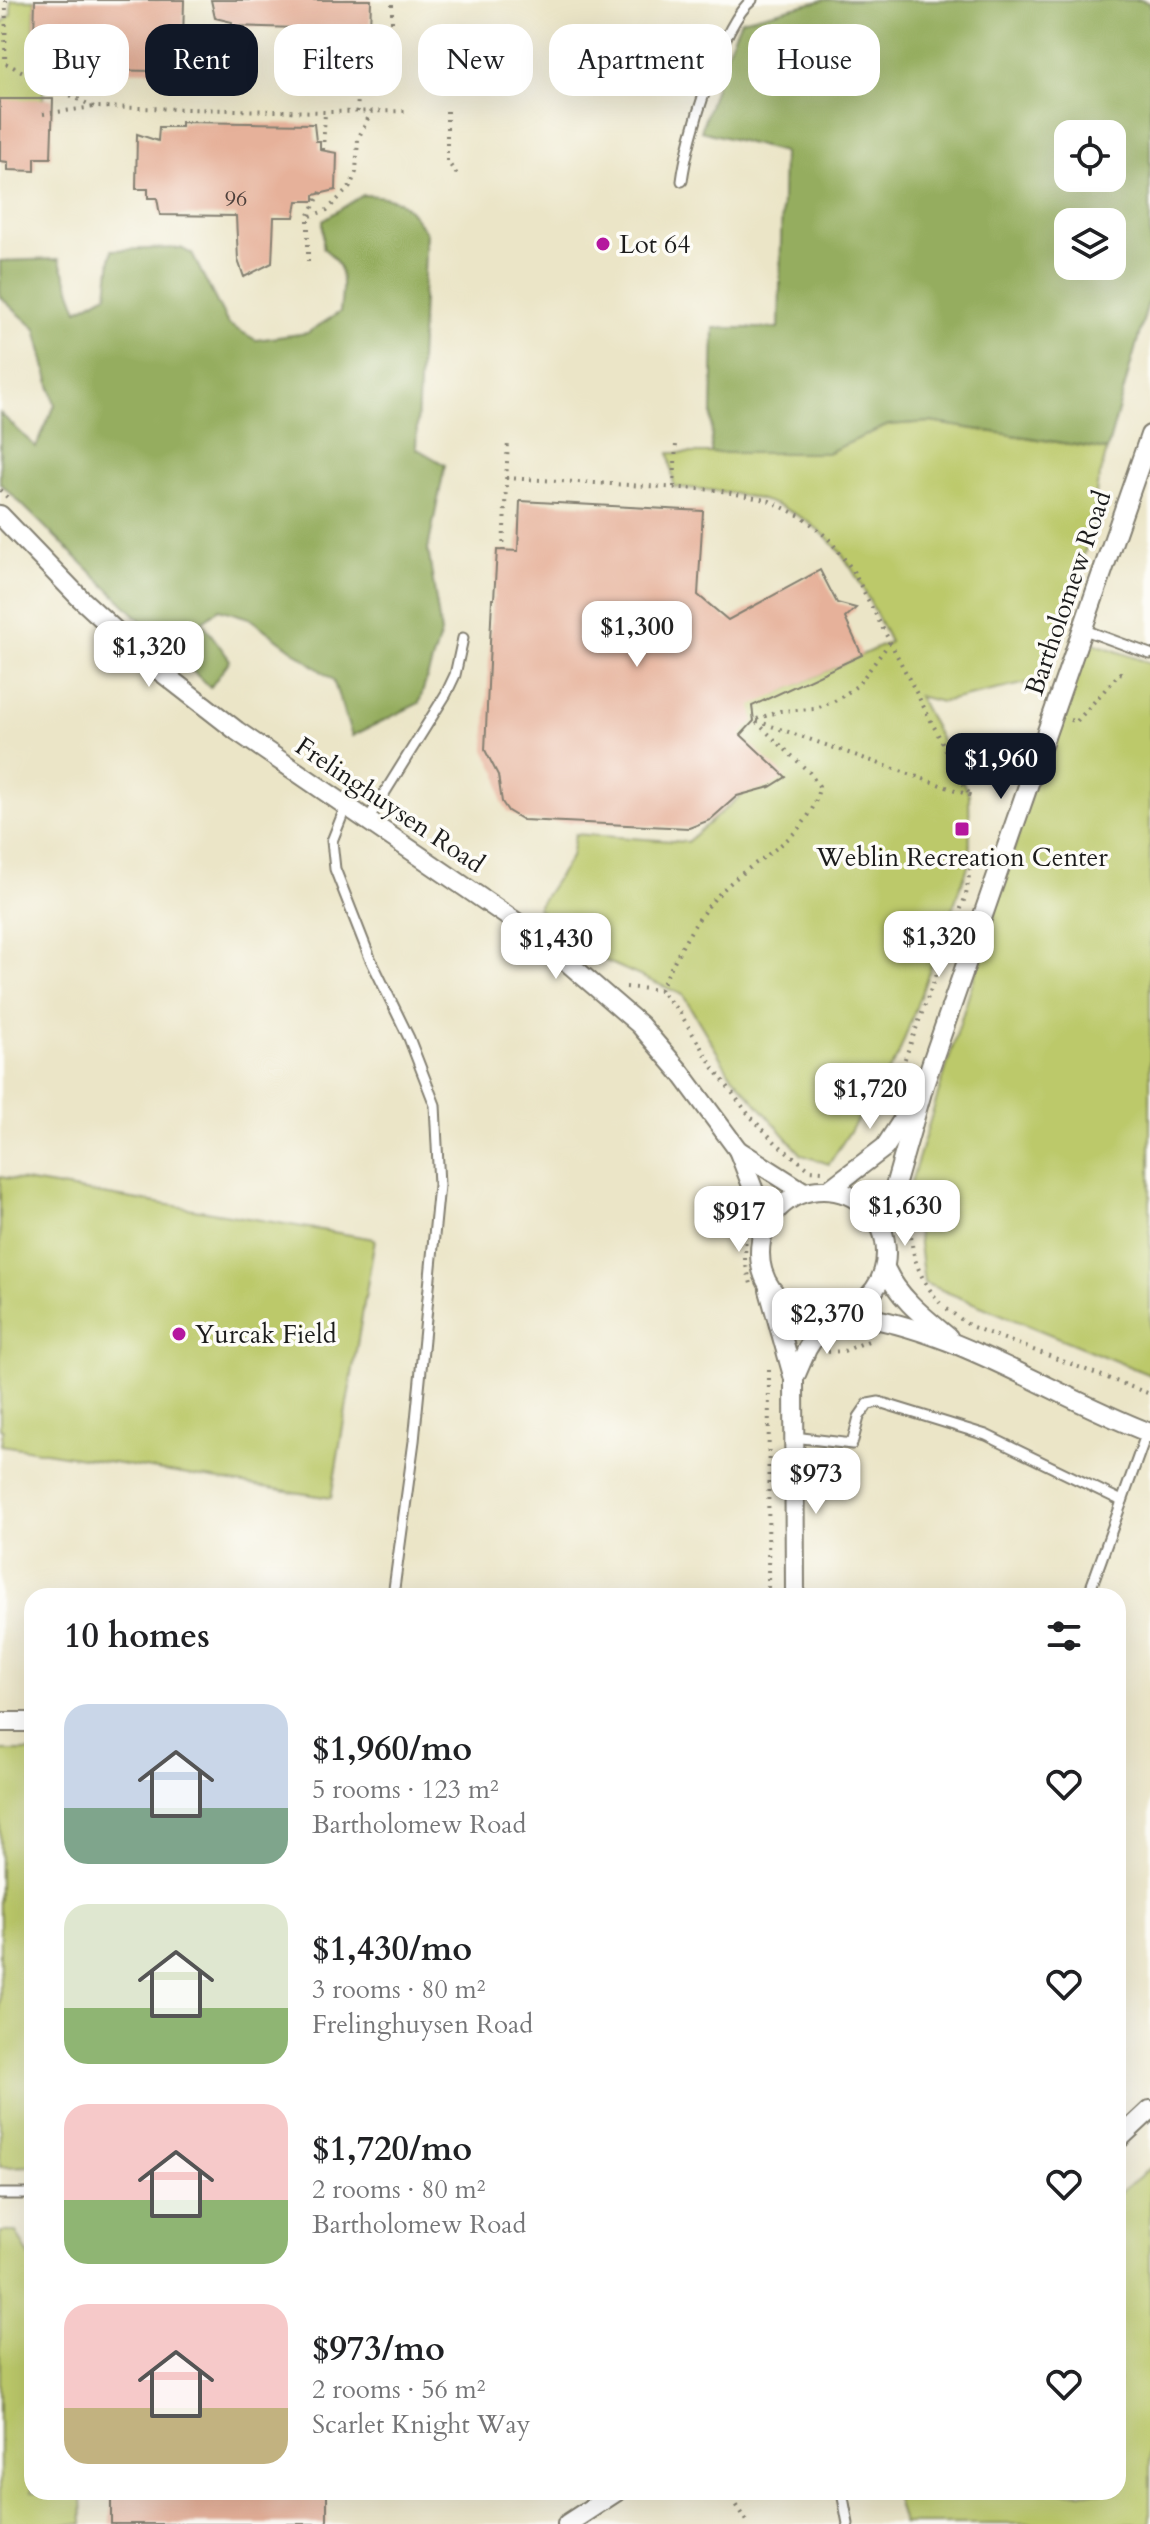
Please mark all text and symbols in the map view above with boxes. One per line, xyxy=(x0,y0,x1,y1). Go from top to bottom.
chip: Buy xyxy=(24,24,129,96)
chip: Rent xyxy=(145,24,258,96)
chip: Filters xyxy=(274,24,402,96)
chip: New xyxy=(418,24,533,96)
chip: Apartment xyxy=(549,24,732,96)
chip: House xyxy=(748,24,880,96)
map controls xyxy=(1054,120,1126,280)
button: locate xyxy=(1054,120,1126,192)
house number: 96 xyxy=(225,184,247,214)
button: layers xyxy=(1054,208,1126,280)
place label: Lot 64 xyxy=(619,227,691,262)
marker: Lot 64 xyxy=(594,235,612,253)
street label: Bartholomew Road xyxy=(1017,486,1119,700)
pin: $1,300 xyxy=(572,601,702,669)
text: $1,300 xyxy=(600,609,674,644)
pin: $1,320 xyxy=(84,621,214,689)
text: $1,320 xyxy=(112,629,186,664)
street label: Frelinghuysen Road xyxy=(289,729,492,881)
pin: $1,960 xyxy=(936,733,1066,801)
text: $1,960 xyxy=(964,741,1038,776)
marker: Weblin Recreation Center xyxy=(953,820,971,838)
place label: Weblin Recreation Center xyxy=(815,840,1108,875)
pin: $1,320 xyxy=(874,911,1004,979)
pin: $1,430 xyxy=(491,913,621,981)
text: $1,320 xyxy=(902,919,976,954)
text: $1,430 xyxy=(519,921,593,956)
pin: $1,720 xyxy=(805,1063,935,1131)
text: $1,720 xyxy=(833,1071,907,1106)
pin: $1,630 xyxy=(840,1180,970,1248)
pin: $917 xyxy=(692,1186,786,1254)
text: $1,630 xyxy=(868,1188,942,1223)
text: $917 xyxy=(712,1194,766,1229)
pin: $2,370 xyxy=(762,1288,892,1356)
text: $2,370 xyxy=(790,1296,864,1331)
place label: Yurcak Field xyxy=(195,1317,337,1352)
marker: Yurcak Field xyxy=(170,1325,188,1343)
pin: $973 xyxy=(769,1448,863,1516)
text: $973 xyxy=(789,1456,843,1491)
text: 10 homes xyxy=(64,1613,210,1659)
icon: filters xyxy=(1042,1614,1086,1658)
text: $1,960/mo xyxy=(312,1726,472,1772)
icon: home xyxy=(128,1736,224,1832)
icon: heart xyxy=(1042,1762,1086,1806)
text: 5 rooms · 123 m² xyxy=(312,1772,499,1807)
text: Bartholomew Road xyxy=(312,1807,526,1842)
text: $1,430/mo xyxy=(312,1926,472,1972)
icon: home xyxy=(128,1936,224,2032)
icon: heart xyxy=(1042,1962,1086,2006)
text: 3 rooms · 80 m² xyxy=(312,1972,485,2007)
text: Frelinghuysen Road xyxy=(312,2007,533,2042)
text: $1,720/mo xyxy=(312,2126,472,2172)
icon: home xyxy=(128,2136,224,2232)
icon: heart xyxy=(1042,2162,1086,2206)
text: 2 rooms · 80 m² xyxy=(312,2172,485,2207)
text: Bartholomew Road xyxy=(312,2207,526,2242)
text: $973/mo xyxy=(312,2326,445,2372)
icon: home xyxy=(128,2336,224,2432)
icon: heart xyxy=(1042,2362,1086,2406)
text: 2 rooms · 56 m² xyxy=(312,2372,485,2407)
text: Scarlet Knight Way xyxy=(312,2407,530,2442)

